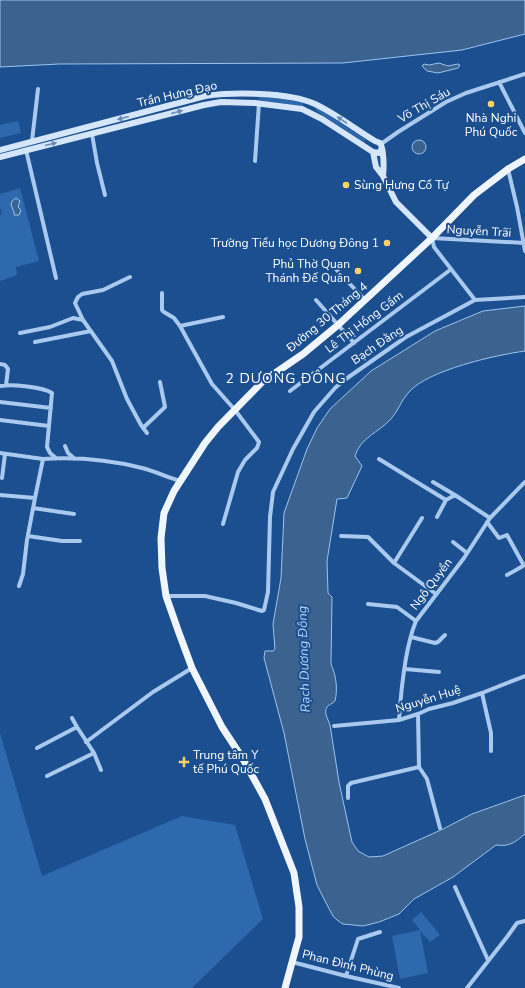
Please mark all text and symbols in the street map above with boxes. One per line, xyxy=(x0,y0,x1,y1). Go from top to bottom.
street label: Trần Hưng Đạo xyxy=(135,77,219,111)
street label: Võ Thị Sáu xyxy=(394,84,453,127)
marker: Nhà Nghỉ Phú Quốc xyxy=(486,99,496,109)
one-way arrow xyxy=(171,109,183,115)
place label: Nhà Nghỉ Phú Quốc xyxy=(465,110,518,140)
one-way arrow xyxy=(116,115,129,121)
one-way arrow xyxy=(337,116,347,124)
one-way arrow xyxy=(45,141,57,147)
place label: Sùng Hưng Cổ Tự xyxy=(354,177,450,193)
marker: Sùng Hưng Cổ Tự xyxy=(341,180,351,190)
street label: Nguyễn Trãi xyxy=(446,221,512,241)
place label: Trường Tiểu học Dương Đông 1 xyxy=(211,235,379,251)
marker: Trường Tiểu học Dương Đông 1 xyxy=(382,238,392,248)
place label: Phủ Thờ Quan Thánh Đế Quân xyxy=(265,256,350,286)
marker: Phủ Thờ Quan Thánh Đế Quân xyxy=(353,266,363,276)
street label: Đường 30 Tháng 4 xyxy=(282,278,371,356)
street label: Lê Thị Hồng Gấm xyxy=(322,287,406,357)
street label: Bạch Đằng xyxy=(348,322,406,368)
district label: 2 DƯƠNG ĐÔNG xyxy=(225,369,347,388)
street label: Ngô Quyền xyxy=(406,555,456,613)
water label: Rạch Dương Đông xyxy=(293,605,315,713)
street label: Nguyễn Huệ xyxy=(393,682,463,716)
place label: Trung tâm Y tế Phú Quốc xyxy=(193,747,259,777)
marker: Trung tâm Y tế Phú Quốc xyxy=(178,756,190,768)
street label: Phan Đình Phùng xyxy=(300,946,396,984)

